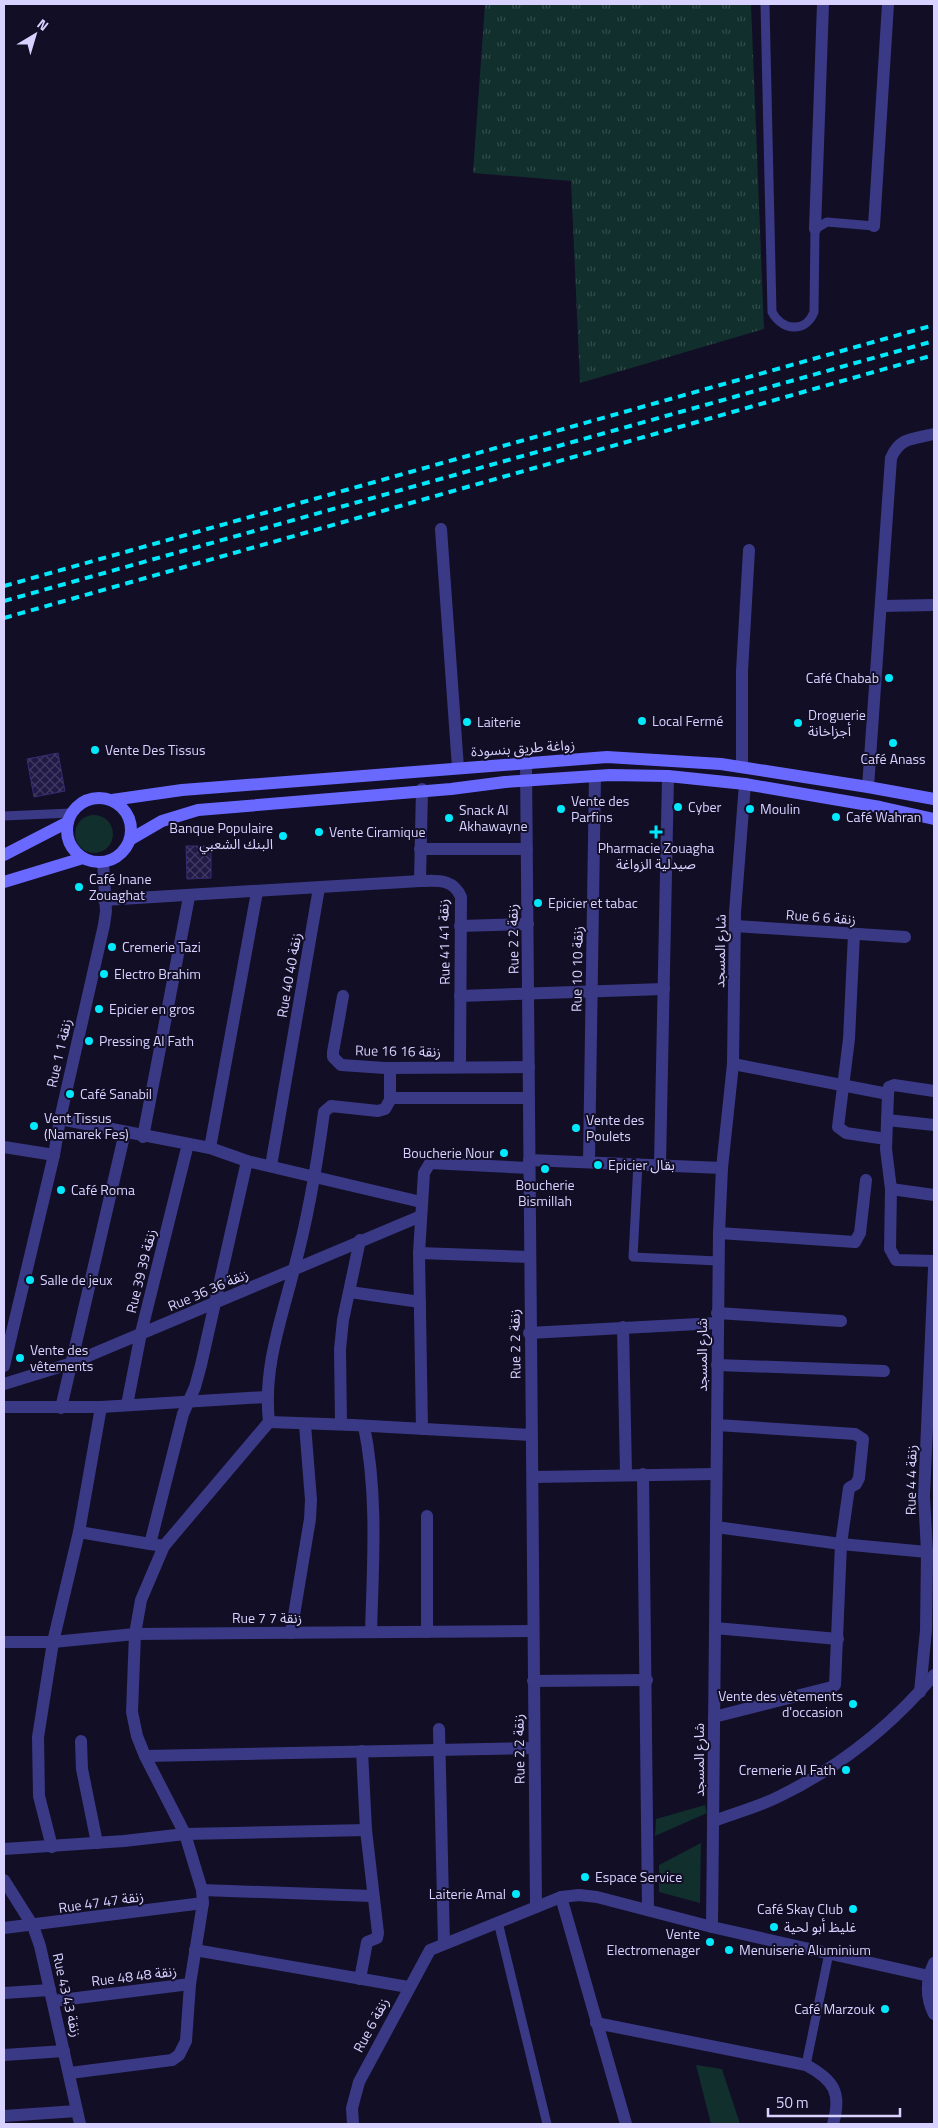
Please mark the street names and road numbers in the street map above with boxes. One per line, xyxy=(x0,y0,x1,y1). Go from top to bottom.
street label: زواغة طريق بنسودة xyxy=(470,733,576,762)
street label: Rue 41 زنقة 41 xyxy=(432,899,455,985)
street label: Rue 2 زنقة 2 xyxy=(501,904,524,974)
street label: Rue 6 زنقة 6 xyxy=(785,904,857,929)
street label: شارع المسجد xyxy=(708,914,732,988)
street label: Rue 10 زنقة 10 xyxy=(565,926,588,1012)
street label: Rue 40 زنقة 40 xyxy=(271,931,306,1019)
street label: Rue 1 زنقة 1 xyxy=(40,1016,77,1089)
street label: Rue 16 زنقة 16 xyxy=(355,1039,441,1062)
street label: Rue 39 زنقة 39 xyxy=(120,1227,161,1315)
street label: Rue 36 زنقة 36 xyxy=(164,1263,251,1316)
street label: Rue 2 زنقة 2 xyxy=(503,1309,526,1379)
street label: شارع المسجد xyxy=(691,1318,713,1392)
street label: Rue 4 زنقة 4 xyxy=(899,1445,922,1515)
street label: Rue 7 زنقة 7 xyxy=(232,1607,302,1628)
street label: Rue 2 زنقة 2 xyxy=(507,1714,530,1784)
street label: شارع المسجد xyxy=(688,1723,710,1797)
street label: Rue 47 زنقة 47 xyxy=(57,1885,145,1918)
street label: Rue 43 زنقة 43 xyxy=(48,1951,87,2039)
street label: Rue 48 زنقة 48 xyxy=(90,1960,178,1991)
street label: Rue 6 زنقة xyxy=(347,1994,394,2056)

